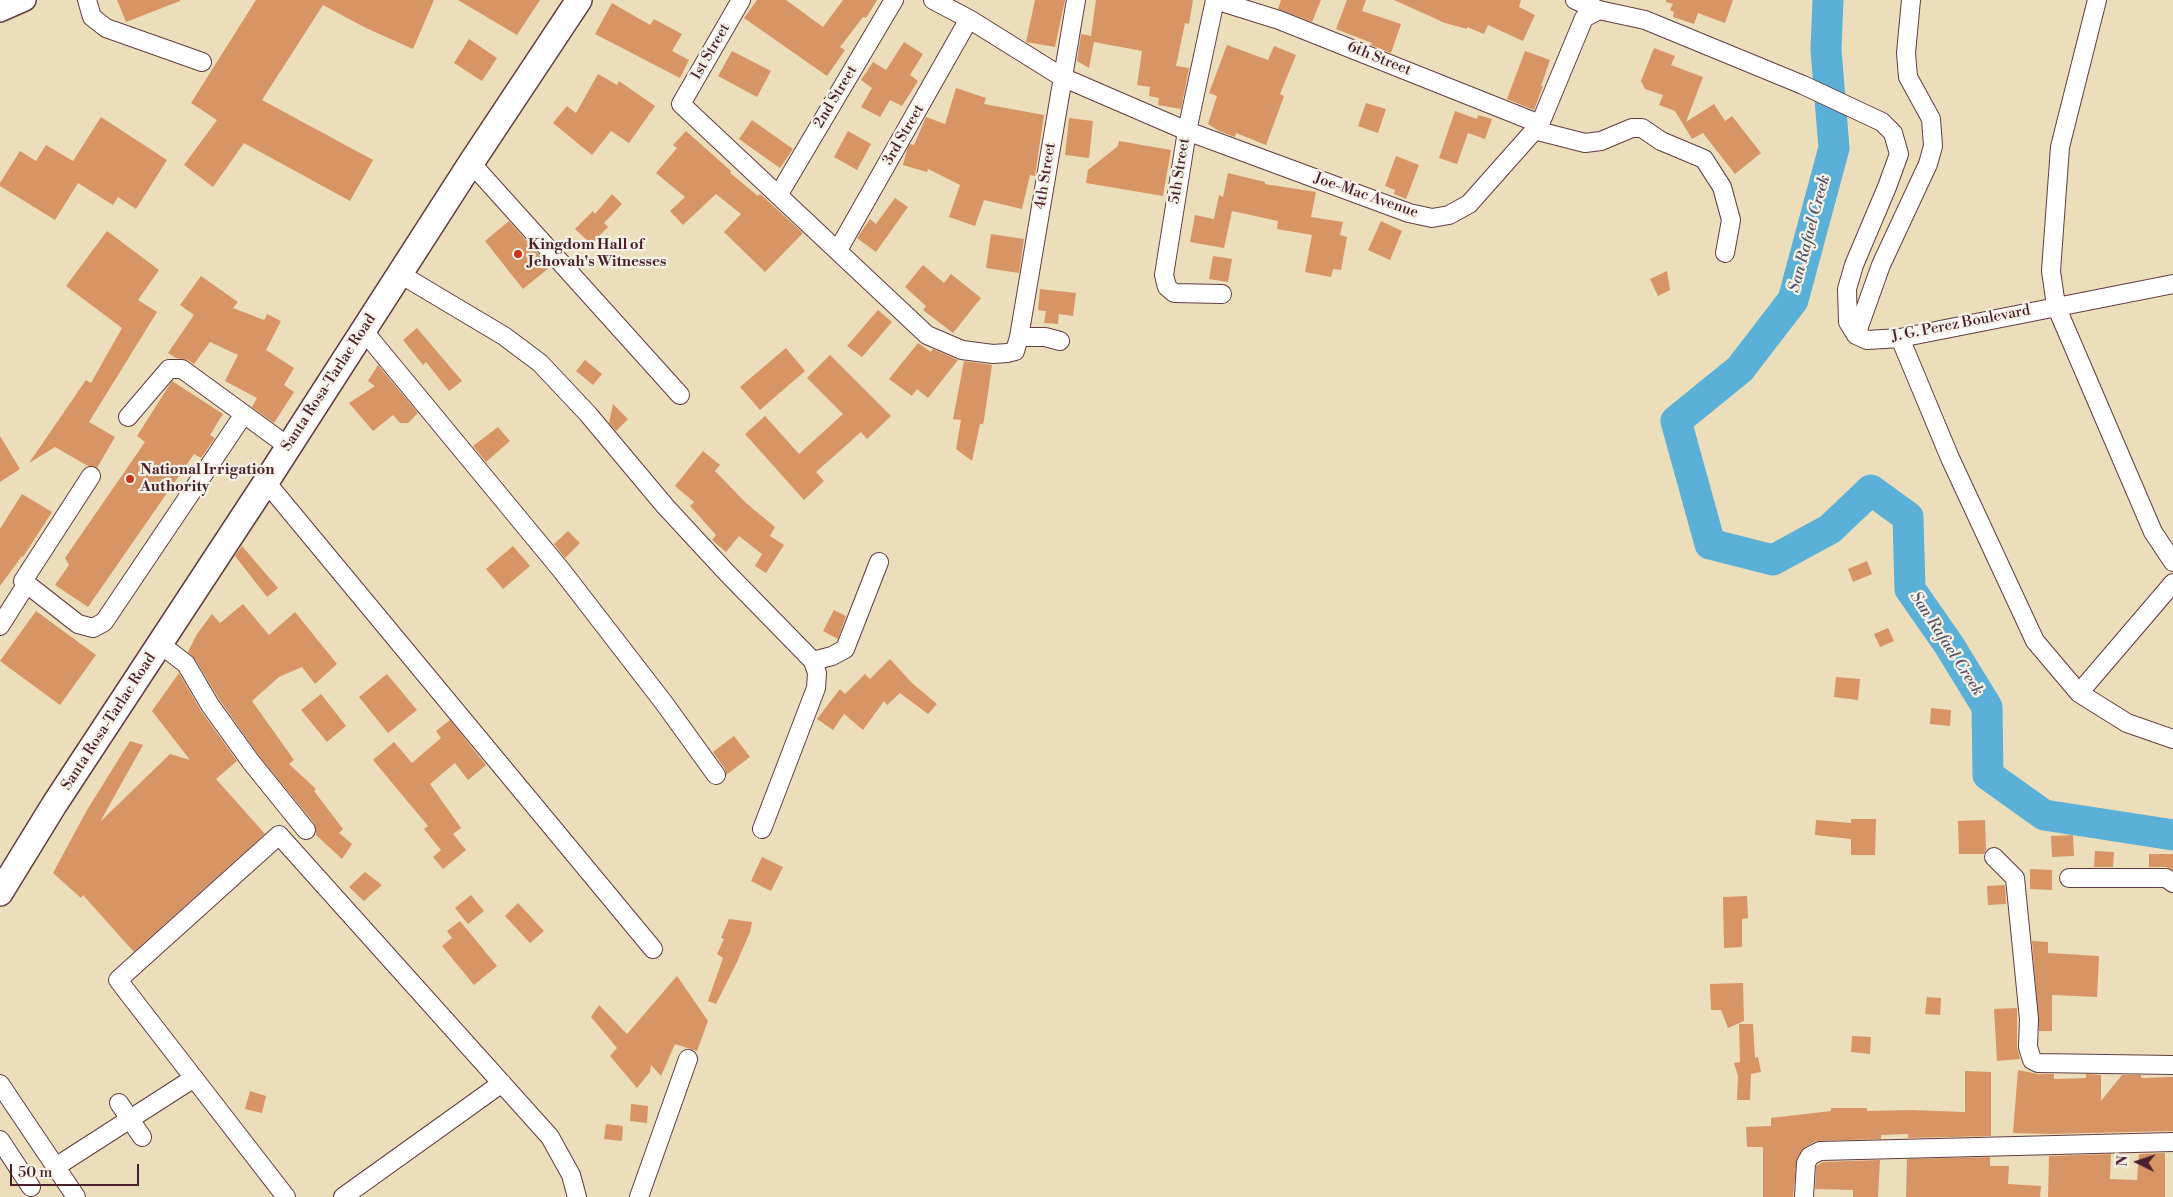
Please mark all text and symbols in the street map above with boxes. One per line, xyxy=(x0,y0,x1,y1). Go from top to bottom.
street label: 1st Street xyxy=(688,21,734,83)
street label: 6th Street xyxy=(1344,38,1414,80)
street label: 2nd Street xyxy=(810,62,862,132)
street label: 3rd Street xyxy=(879,101,929,169)
street label: 5th Street xyxy=(1166,137,1194,205)
street label: 4th Street xyxy=(1032,141,1060,211)
street label: Joe-Mac Avenue xyxy=(1311,170,1421,222)
water label: San Rafael Creek xyxy=(1785,173,1835,295)
place label: Kingdom Hall of Jehovah's Witnesses xyxy=(528,236,666,271)
marker: Kingdom Hall of Jehovah's Witnesses xyxy=(512,248,524,260)
street label: J. G. Perez Boulevard xyxy=(1890,302,2032,346)
street label: Santa Rosa-Tarlac Road xyxy=(278,311,380,455)
place label: National Irrigation Authority xyxy=(140,461,274,496)
marker: National Irrigation Authority xyxy=(124,473,136,485)
water label: San Rafael Creek xyxy=(1905,588,1987,700)
street label: Santa Rosa-Tarlac Road xyxy=(58,650,160,794)
north arrow xyxy=(2113,1137,2163,1187)
scale bar xyxy=(12,1154,141,1186)
text: N xyxy=(2114,1155,2132,1167)
text: 50 m xyxy=(18,1163,52,1182)

